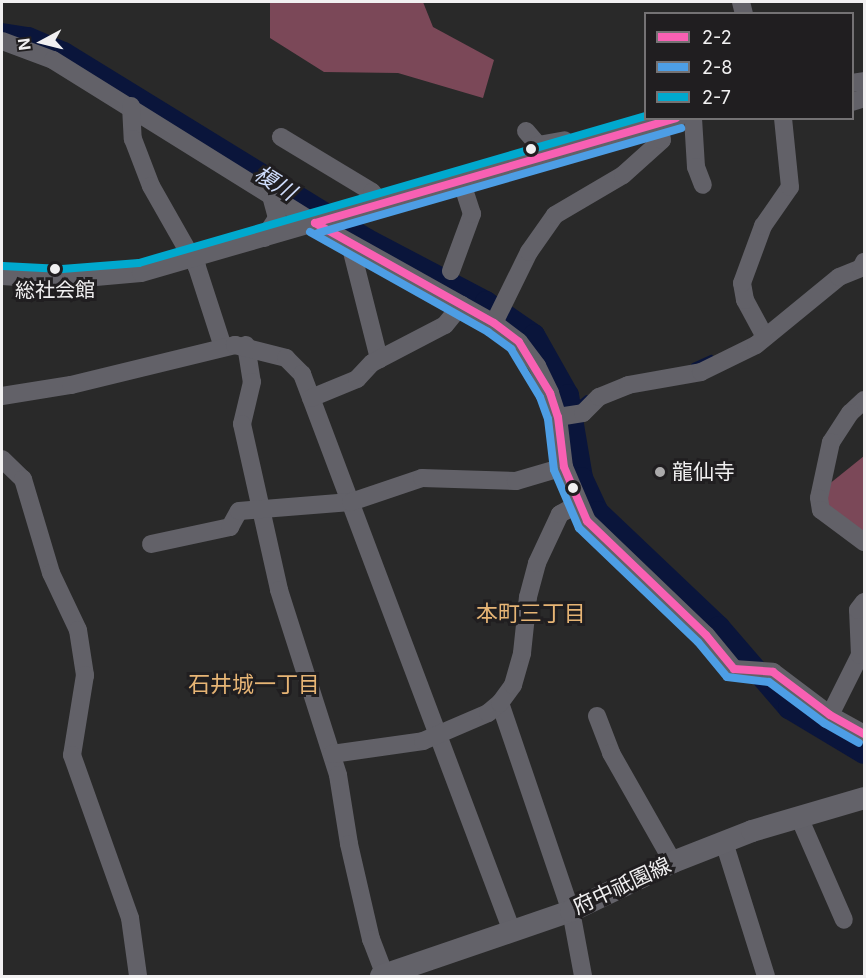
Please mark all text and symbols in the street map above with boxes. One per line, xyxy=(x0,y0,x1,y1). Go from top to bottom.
north arrow xyxy=(12,12,72,72)
legend xyxy=(644,12,854,120)
text: 2-2 xyxy=(702,27,732,48)
text: N xyxy=(13,37,35,51)
text: 2-8 xyxy=(702,57,732,78)
text: 2-7 xyxy=(702,87,731,108)
unlabelled marker xyxy=(525,143,537,155)
water label: 榎川 xyxy=(249,160,301,206)
marker: 総社会館 xyxy=(49,263,61,275)
place label: 総社会館 xyxy=(15,278,95,302)
place label: 龍仙寺 xyxy=(672,459,735,485)
marker: 龍仙寺 xyxy=(653,465,667,479)
unlabelled marker xyxy=(567,482,579,494)
district label: 本町三丁目 xyxy=(476,601,586,627)
district label: 石井城一丁目 xyxy=(188,672,320,698)
street label: 府中祇園線 xyxy=(569,852,675,920)

